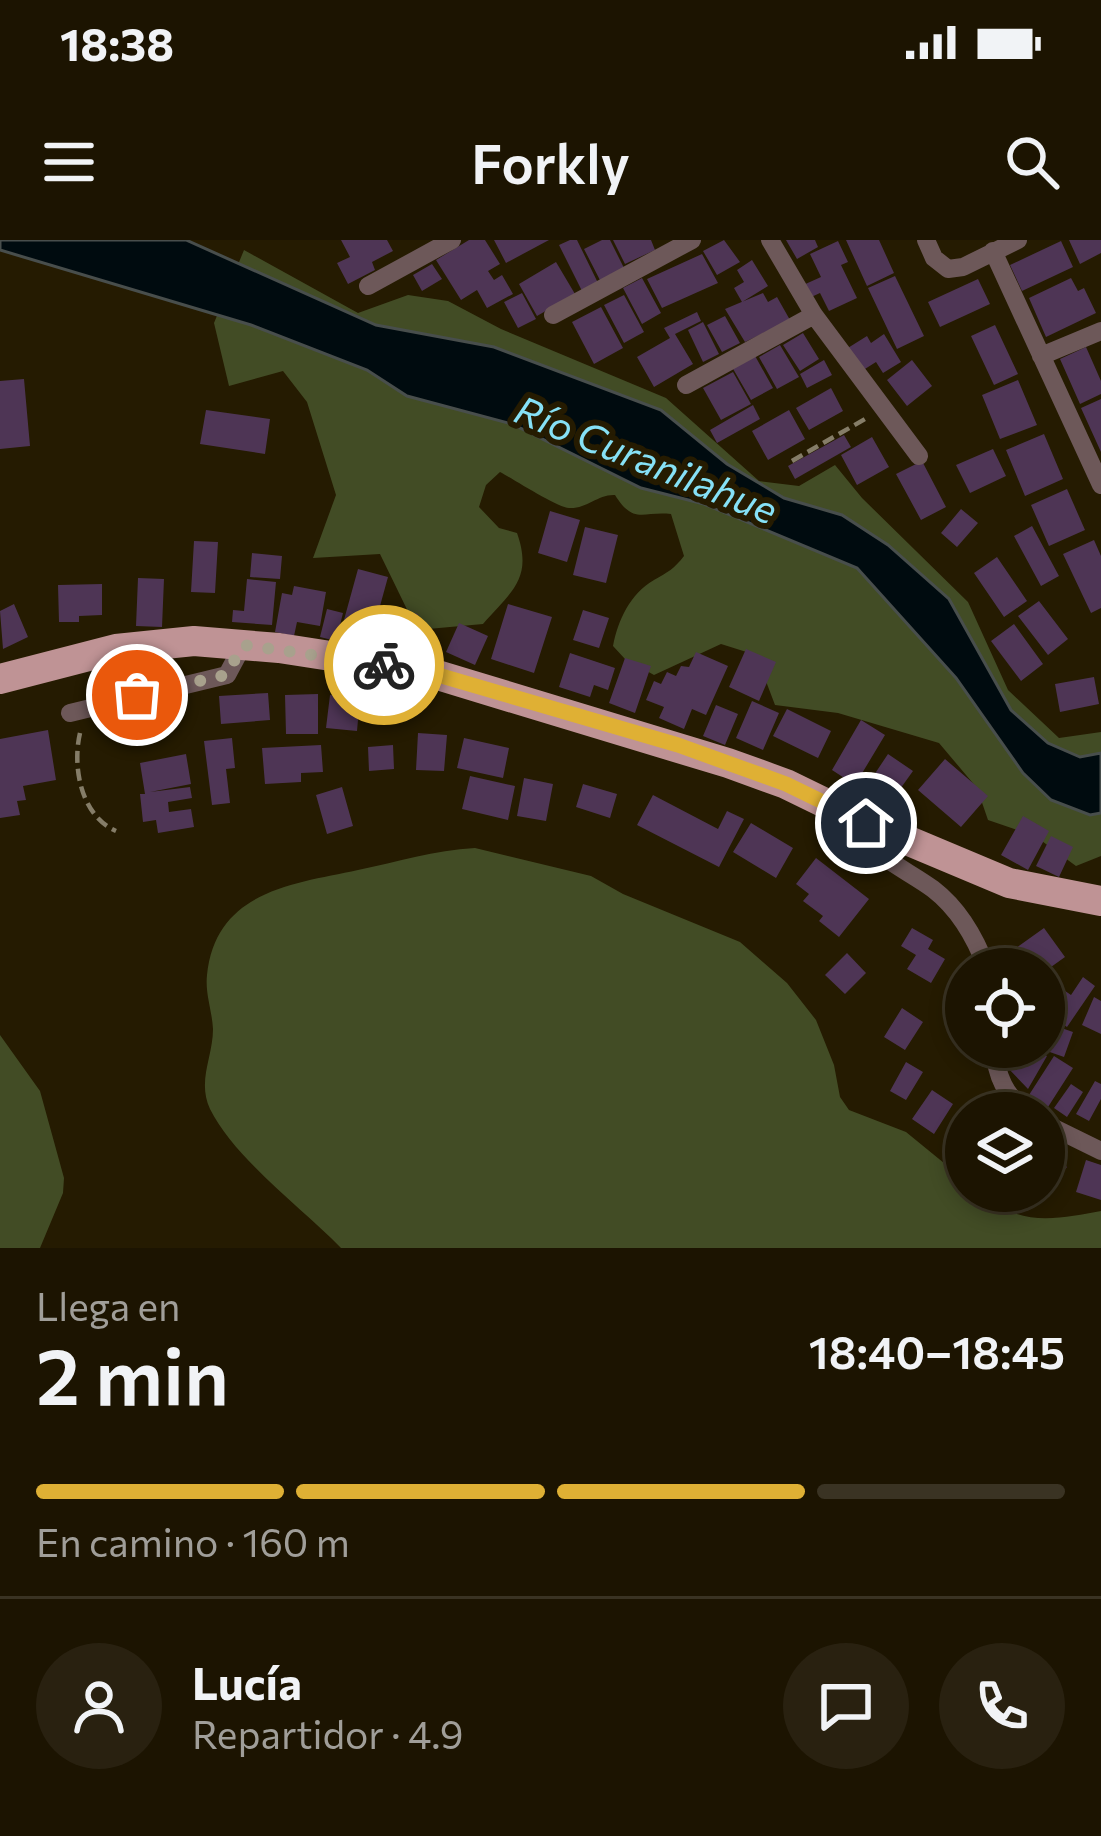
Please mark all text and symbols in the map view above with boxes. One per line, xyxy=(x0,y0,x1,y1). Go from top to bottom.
text: 18:38 xyxy=(60,15,174,70)
icon: menu xyxy=(36,129,102,195)
text: Forkly xyxy=(471,129,630,195)
icon: search xyxy=(999,129,1065,195)
water label: Río Curanilahue xyxy=(509,384,785,533)
courier xyxy=(324,605,444,725)
icon: bike xyxy=(351,632,417,698)
pin xyxy=(86,644,188,746)
icon: bag xyxy=(104,662,170,728)
pin xyxy=(815,772,917,874)
icon: home xyxy=(833,790,899,856)
map controls xyxy=(945,948,1065,1212)
button: locate xyxy=(945,948,1065,1068)
button: layers xyxy=(945,1092,1065,1212)
text: Llega en xyxy=(36,1281,180,1329)
text: 18:40–18:45 xyxy=(809,1323,1065,1378)
text: 2 min xyxy=(36,1326,229,1421)
text: En camino · 160 m xyxy=(36,1517,350,1565)
button: person xyxy=(36,1643,162,1769)
button: chat xyxy=(783,1643,909,1769)
button: phone xyxy=(939,1643,1065,1769)
text: Lucía xyxy=(192,1654,302,1709)
text: Repartidor · 4.9 xyxy=(192,1709,463,1757)

